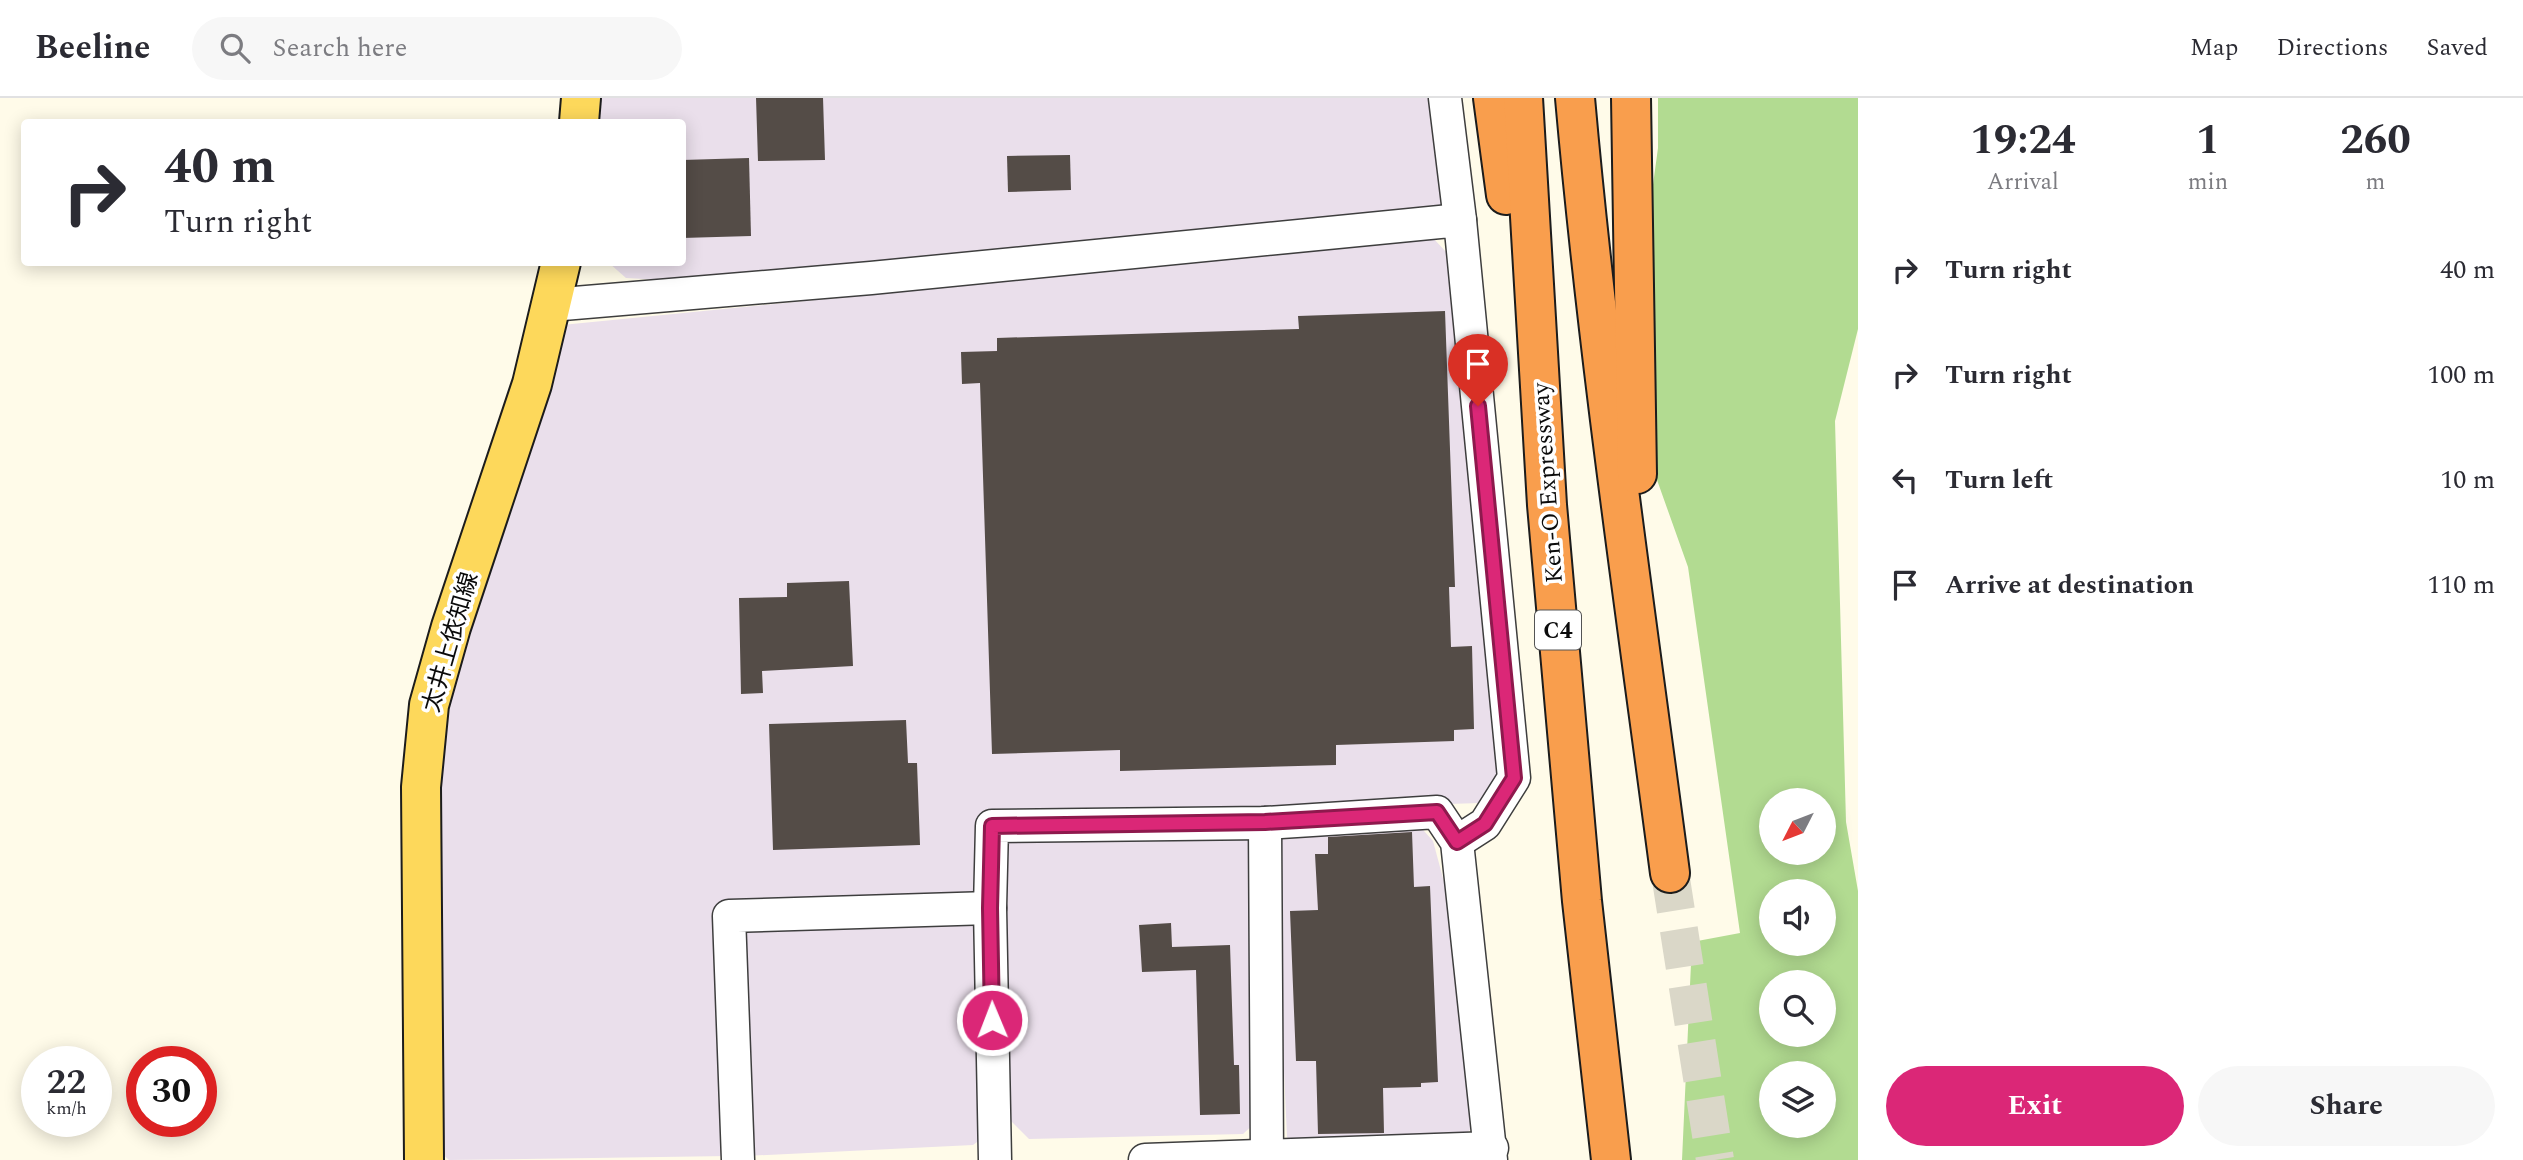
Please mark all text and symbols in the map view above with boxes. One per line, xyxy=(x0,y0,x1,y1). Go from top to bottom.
search box xyxy=(192,17,682,80)
text: Beeline xyxy=(35,23,150,73)
text: Search here xyxy=(272,28,407,68)
icon: search xyxy=(216,29,254,67)
text: Map xyxy=(2190,30,2238,66)
text: Directions xyxy=(2276,30,2388,66)
text: Saved xyxy=(2426,30,2488,66)
text: 19:24 xyxy=(1970,109,2076,172)
text: 1 xyxy=(2196,109,2220,172)
text: 260 xyxy=(2340,109,2411,172)
text: 40 m xyxy=(164,130,275,205)
icon: right xyxy=(49,147,140,238)
text: Arrival xyxy=(1987,165,2059,200)
text: min xyxy=(2188,165,2228,200)
text: m xyxy=(2366,165,2385,200)
text: Turn right xyxy=(164,198,312,247)
text: Turn right xyxy=(1945,250,2072,290)
text: 40 m xyxy=(2440,250,2495,290)
icon: right xyxy=(1886,251,1924,289)
pin xyxy=(1448,334,1508,406)
icon: arrive xyxy=(1459,345,1497,383)
text: Turn right xyxy=(1945,355,2072,395)
text: 100 m xyxy=(2427,355,2495,395)
icon: right xyxy=(1886,356,1924,394)
street label: Ken-O Expressway xyxy=(1523,380,1573,584)
text: Turn left xyxy=(1945,460,2053,500)
text: 10 m xyxy=(2440,460,2495,500)
icon: left xyxy=(1886,461,1924,499)
text: Arrive at destination xyxy=(1945,565,2194,605)
text: 110 m xyxy=(2427,565,2495,605)
icon: arrive xyxy=(1886,566,1924,604)
street label: 太井上依知線 xyxy=(414,568,488,716)
road number: C4 xyxy=(1535,610,1581,650)
north arrow xyxy=(1759,788,1836,864)
map controls xyxy=(1759,788,1836,1138)
button: sound xyxy=(1759,879,1836,956)
button: search xyxy=(1759,970,1836,1047)
position arrow xyxy=(955,983,1029,1057)
speed limit sign: 30 xyxy=(126,1046,217,1137)
text: 22 xyxy=(47,1056,86,1109)
button: layers xyxy=(1759,1061,1836,1138)
button: Exit xyxy=(1886,1066,2184,1146)
button: Share xyxy=(2198,1066,2495,1146)
text: km/h xyxy=(46,1095,87,1122)

